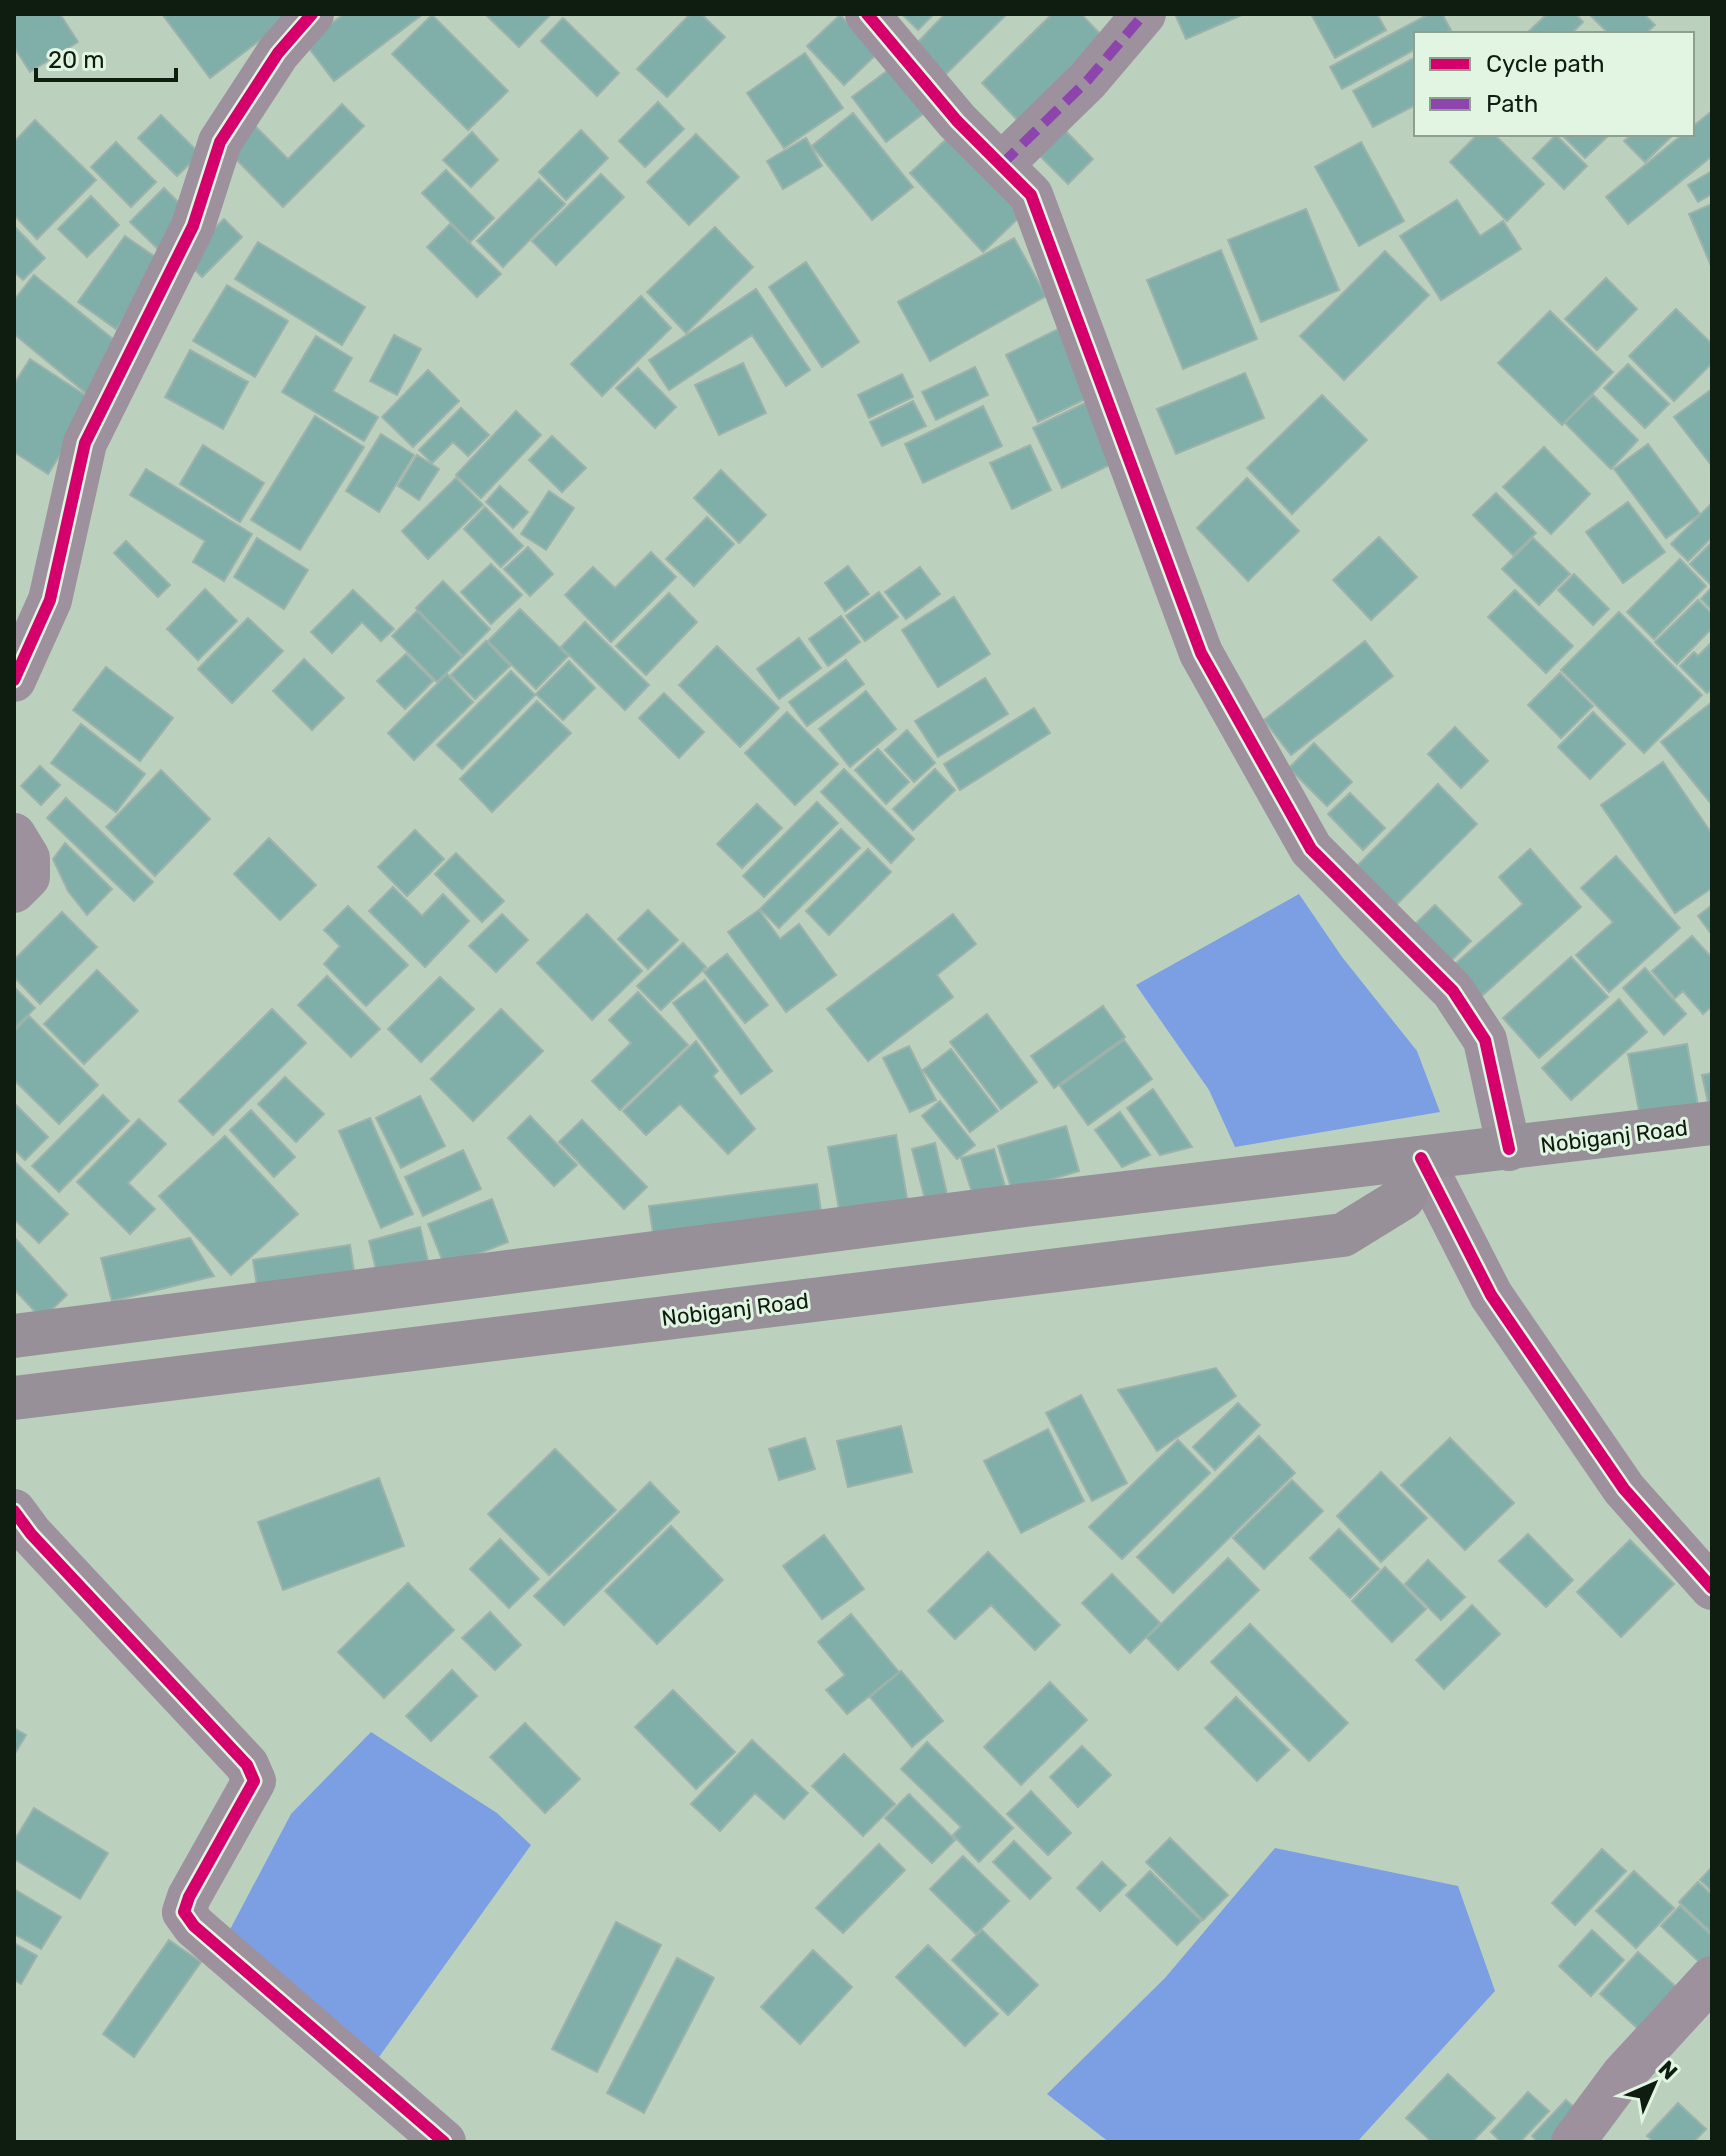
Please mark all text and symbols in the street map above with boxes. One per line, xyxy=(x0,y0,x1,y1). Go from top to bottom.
scale bar xyxy=(36,32,176,82)
legend xyxy=(1414,32,1694,136)
text: 20 m xyxy=(48,46,105,74)
text: Cycle path xyxy=(1486,50,1605,78)
text: Path xyxy=(1486,90,1538,118)
street label: Nobiganj Road xyxy=(1539,1114,1689,1159)
street label: Nobiganj Road xyxy=(660,1287,810,1332)
north arrow xyxy=(1614,2044,1694,2124)
text: N xyxy=(1653,2055,1683,2085)

